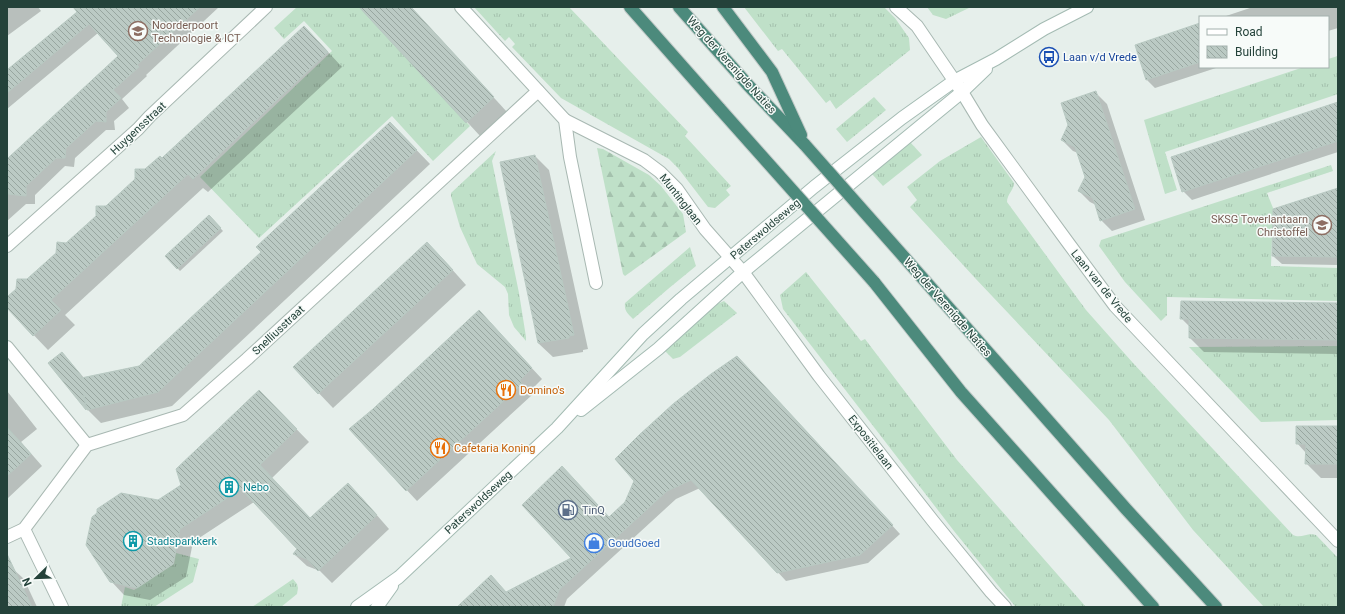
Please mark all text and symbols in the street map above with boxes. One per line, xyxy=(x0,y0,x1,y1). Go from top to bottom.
street label: Weg der Verenigde Naties xyxy=(685,14,779,117)
legend xyxy=(1199,16,1329,68)
place label: Noorderpoort Technologie & ICT xyxy=(152,19,241,45)
school or university icon: Noorderpoort Technologie & ICT xyxy=(127,20,149,42)
text: Road xyxy=(1235,25,1263,39)
text: Building xyxy=(1235,45,1278,59)
bus stop icon: Laan v/d Vrede xyxy=(1038,46,1060,68)
place label: Laan v/d Vrede xyxy=(1063,51,1137,64)
street label: Huygensstraat xyxy=(108,99,169,157)
street label: Muntinglaan xyxy=(657,171,705,227)
street label: Paterswoldseweg xyxy=(728,196,803,262)
place label: SKSG Toverlantaarn Christoffel xyxy=(1211,213,1308,239)
school or university icon: SKSG Toverlantaarn Christoffel xyxy=(1311,214,1333,236)
street label: Laan van de Vrede xyxy=(1068,247,1135,325)
street label: Weg der Verenigde Naties xyxy=(901,255,994,359)
street label: Snelliusstraat xyxy=(250,303,307,358)
restaurant icon: Domino's xyxy=(495,379,517,401)
place label: Domino's xyxy=(520,384,565,397)
street label: Expositielaan xyxy=(845,413,896,472)
restaurant icon: Cafetaria Koning xyxy=(429,437,451,459)
place label: Cafetaria Koning xyxy=(454,442,535,455)
street label: Paterswoldseweg xyxy=(442,468,515,537)
building icon: Nebo xyxy=(218,476,240,498)
place label: Nebo xyxy=(243,481,269,494)
fuel station icon: TinQ xyxy=(557,499,579,521)
place label: TinQ xyxy=(582,504,605,517)
building icon: Stadsparkkerk xyxy=(122,530,144,552)
shop icon: GoudGoed xyxy=(583,532,605,554)
place label: Stadsparkkerk xyxy=(147,535,217,548)
place label: GoudGoed xyxy=(608,537,660,550)
north arrow xyxy=(16,558,56,598)
text: N xyxy=(20,575,35,588)

